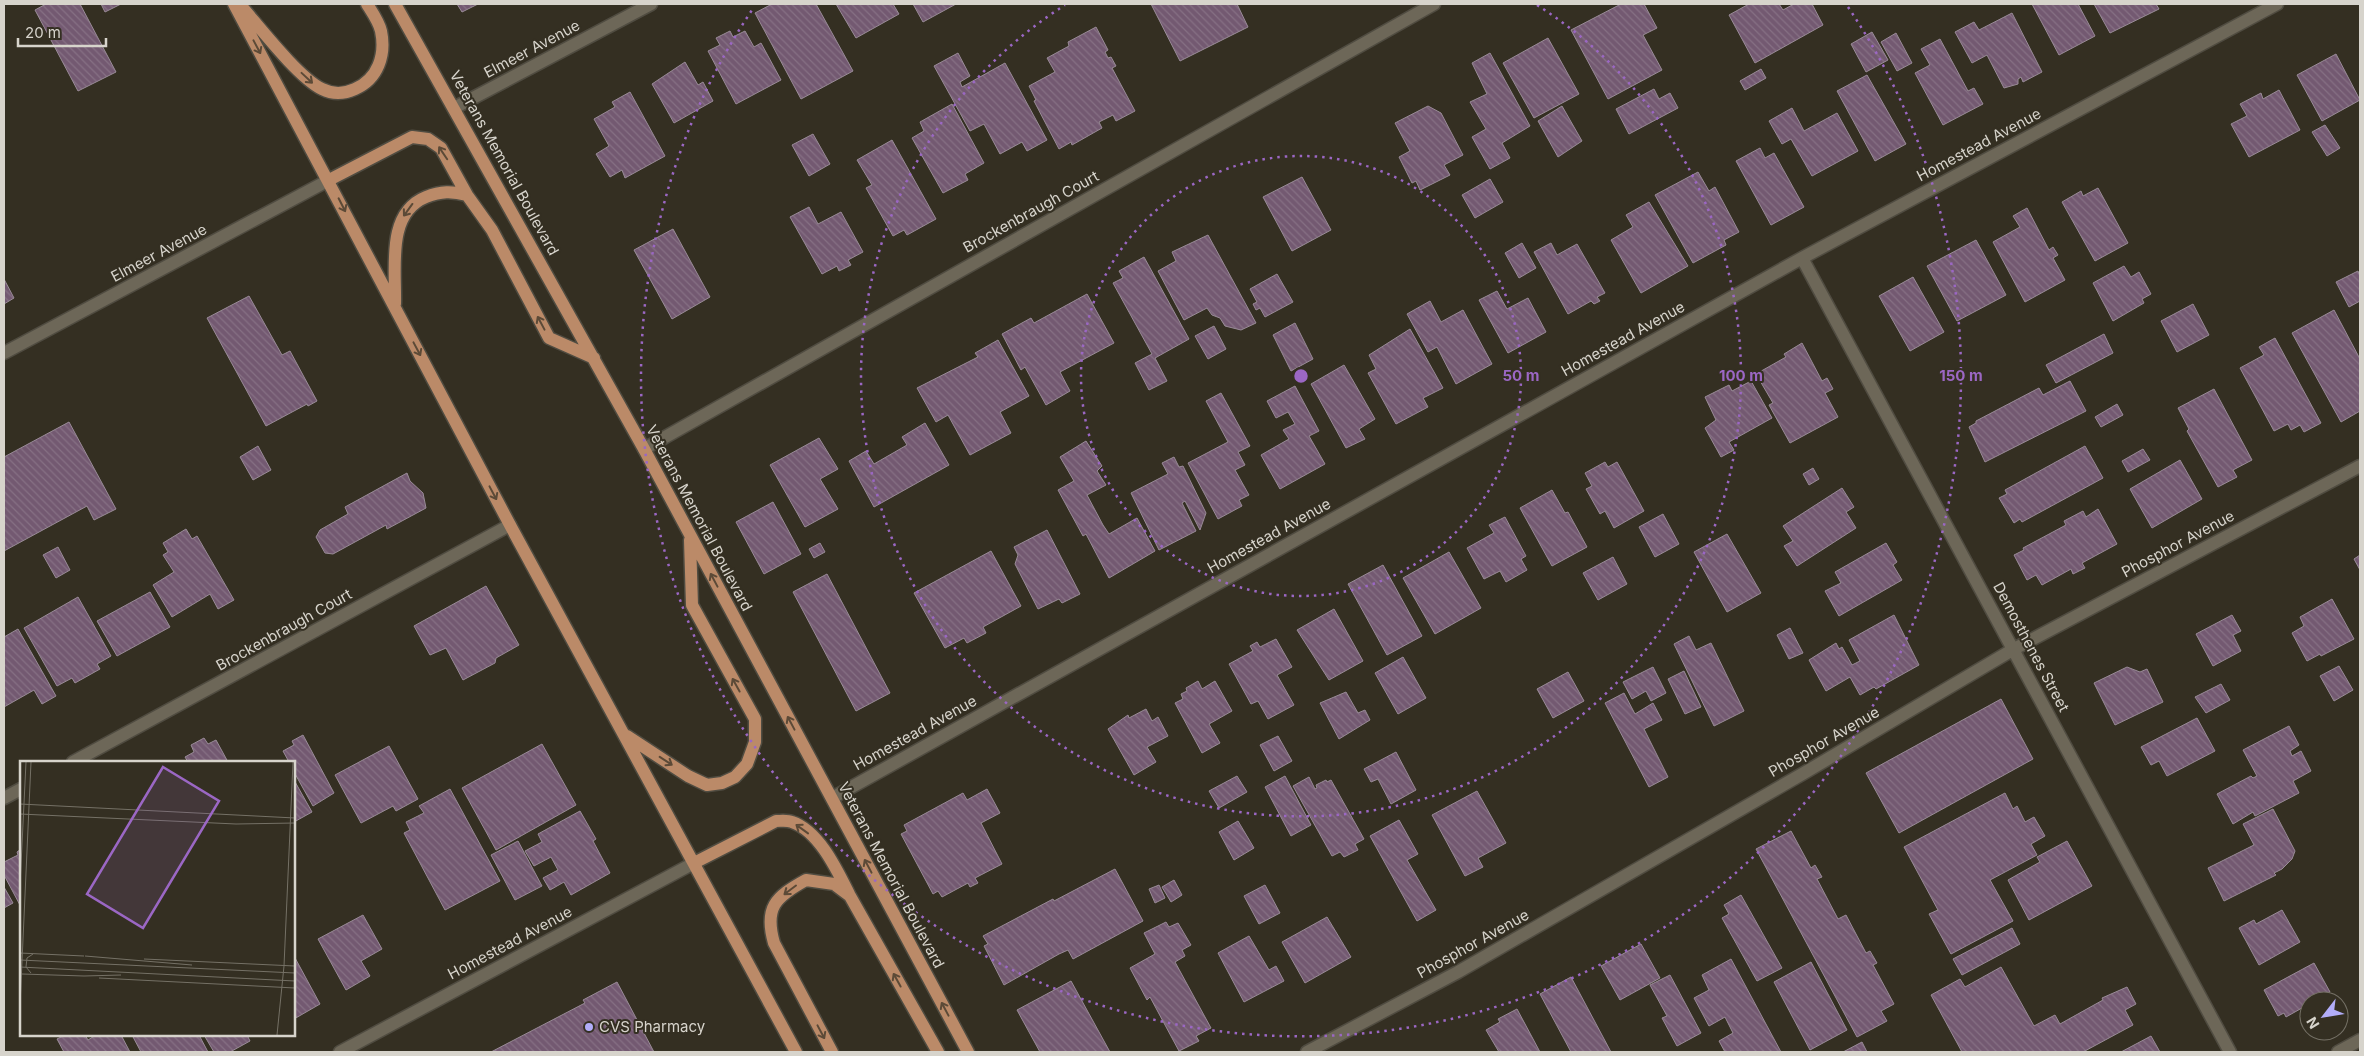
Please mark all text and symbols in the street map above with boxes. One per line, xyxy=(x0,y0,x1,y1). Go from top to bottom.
scale bar xyxy=(18,15,105,47)
street label: Elmeer Avenue xyxy=(481,15,583,82)
text: 20 m xyxy=(25,23,61,42)
one-way arrow xyxy=(253,39,263,53)
street label: Veterans Memorial Boulevard xyxy=(446,67,563,258)
one-way arrow xyxy=(301,72,314,84)
street label: Homestead Avenue xyxy=(1913,104,2044,185)
one-way arrow xyxy=(438,146,448,160)
street label: Brockenbraugh Court xyxy=(960,166,1102,257)
one-way arrow xyxy=(337,198,347,213)
one-way arrow xyxy=(403,203,413,217)
street label: Elmeer Avenue xyxy=(108,219,210,286)
street label: Homestead Avenue xyxy=(1558,297,1688,380)
one-way arrow xyxy=(536,315,546,330)
one-way arrow xyxy=(413,342,423,356)
text: 50 m xyxy=(1503,366,1539,385)
text: 100 m xyxy=(1719,366,1763,385)
text: 150 m xyxy=(1939,366,1983,385)
centre of rings xyxy=(1292,367,1310,385)
street label: Veterans Memorial Boulevard xyxy=(642,421,757,614)
one-way arrow xyxy=(489,485,498,500)
street label: Homestead Avenue xyxy=(1204,494,1334,577)
street label: Phosphor Avenue xyxy=(2118,506,2237,581)
one-way arrow xyxy=(709,573,718,588)
street label: Demosthenes Street xyxy=(1989,579,2074,715)
street label: Brockenbraugh Court xyxy=(213,584,355,675)
one-way arrow xyxy=(731,678,740,693)
street label: Homestead Avenue xyxy=(850,691,980,774)
street label: Phosphor Avenue xyxy=(1765,702,1883,781)
one-way arrow xyxy=(786,716,795,731)
one-way arrow xyxy=(658,757,672,767)
inset map xyxy=(20,761,295,1036)
street label: Veterans Memorial Boulevard xyxy=(834,778,949,971)
one-way arrow xyxy=(795,824,809,834)
one-way arrow xyxy=(863,859,872,874)
one-way arrow xyxy=(783,885,797,895)
street label: Homestead Avenue xyxy=(444,902,575,983)
street label: Phosphor Avenue xyxy=(1414,905,1532,982)
one-way arrow xyxy=(891,973,901,987)
north arrow xyxy=(2299,991,2349,1041)
one-way arrow xyxy=(940,1002,950,1017)
text: N xyxy=(2302,1014,2322,1032)
place label: CVS Pharmacy xyxy=(599,1017,706,1036)
marker: CVS Pharmacy xyxy=(583,1021,595,1033)
one-way arrow xyxy=(817,1024,826,1039)

